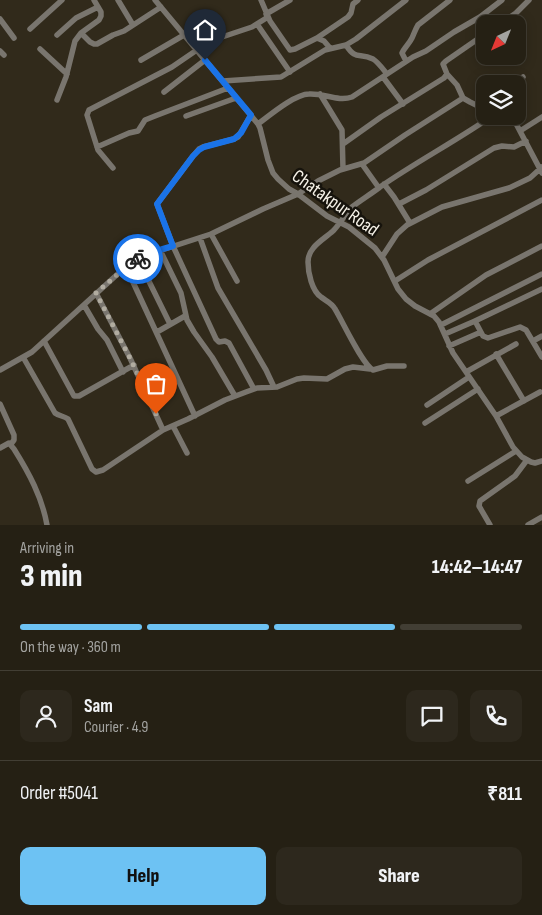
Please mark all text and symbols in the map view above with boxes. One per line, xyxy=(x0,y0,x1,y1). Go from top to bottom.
pin xyxy=(184,9,226,60)
north arrow xyxy=(476,15,526,65)
map controls xyxy=(476,15,526,125)
icon: home xyxy=(191,16,219,44)
button: layers xyxy=(476,75,526,125)
street label: Chatakpur Road xyxy=(287,165,383,242)
courier xyxy=(113,234,163,284)
icon: bike xyxy=(124,245,152,273)
pin xyxy=(135,363,177,414)
icon: bag xyxy=(142,370,170,398)
text: Arriving in xyxy=(20,539,74,558)
text: 14:42–14:47 xyxy=(432,556,522,579)
text: 3 min xyxy=(20,557,82,596)
text: On the way · 360 m xyxy=(20,638,121,657)
button: person xyxy=(20,690,72,742)
button: chat xyxy=(406,690,458,742)
button: phone xyxy=(470,690,522,742)
text: Sam xyxy=(84,695,113,718)
text: Courier · 4.9 xyxy=(84,718,148,737)
text: Order #5041 xyxy=(20,782,98,805)
text: ₹811 xyxy=(487,783,522,806)
button: Help xyxy=(20,847,266,905)
button: Share xyxy=(276,847,522,905)

